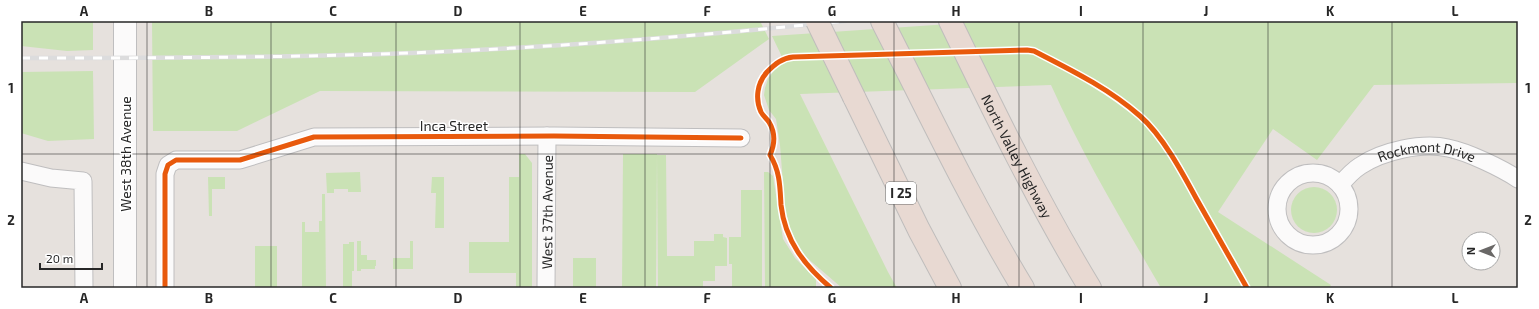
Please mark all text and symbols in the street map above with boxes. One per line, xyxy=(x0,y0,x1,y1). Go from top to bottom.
text: A xyxy=(80,3,89,19)
text: B xyxy=(205,3,213,19)
text: C xyxy=(329,3,337,19)
text: D xyxy=(454,3,463,19)
text: E xyxy=(579,3,587,19)
text: F xyxy=(703,3,711,19)
text: G xyxy=(828,3,836,19)
text: H xyxy=(952,3,961,19)
text: I xyxy=(1079,3,1083,19)
text: J xyxy=(1204,3,1208,19)
text: K xyxy=(1326,3,1335,19)
text: L xyxy=(1452,3,1459,19)
text: 1 xyxy=(8,80,14,96)
text: 1 xyxy=(1525,80,1531,96)
street label: North Valley Highway xyxy=(979,91,1057,221)
street label: West 38th Avenue xyxy=(117,96,134,212)
street label: Inca Street xyxy=(420,117,488,134)
street label: Rockmont Drive xyxy=(1375,138,1478,165)
street label: West 37th Avenue xyxy=(538,155,555,269)
road number: I 25 xyxy=(886,182,916,204)
text: 2 xyxy=(7,212,15,228)
text: 2 xyxy=(1524,212,1532,228)
north arrow xyxy=(1461,231,1501,271)
scale bar xyxy=(40,245,102,271)
text: N xyxy=(1464,247,1477,255)
text: 20 m xyxy=(46,251,73,265)
text: A xyxy=(80,290,89,306)
text: B xyxy=(205,290,213,306)
text: C xyxy=(329,290,337,306)
text: D xyxy=(454,290,463,306)
text: E xyxy=(579,290,587,306)
text: F xyxy=(703,290,711,306)
text: G xyxy=(828,290,836,306)
text: H xyxy=(952,290,961,306)
text: I xyxy=(1079,290,1083,306)
text: J xyxy=(1204,290,1208,306)
text: K xyxy=(1326,290,1335,306)
text: L xyxy=(1452,290,1459,306)

